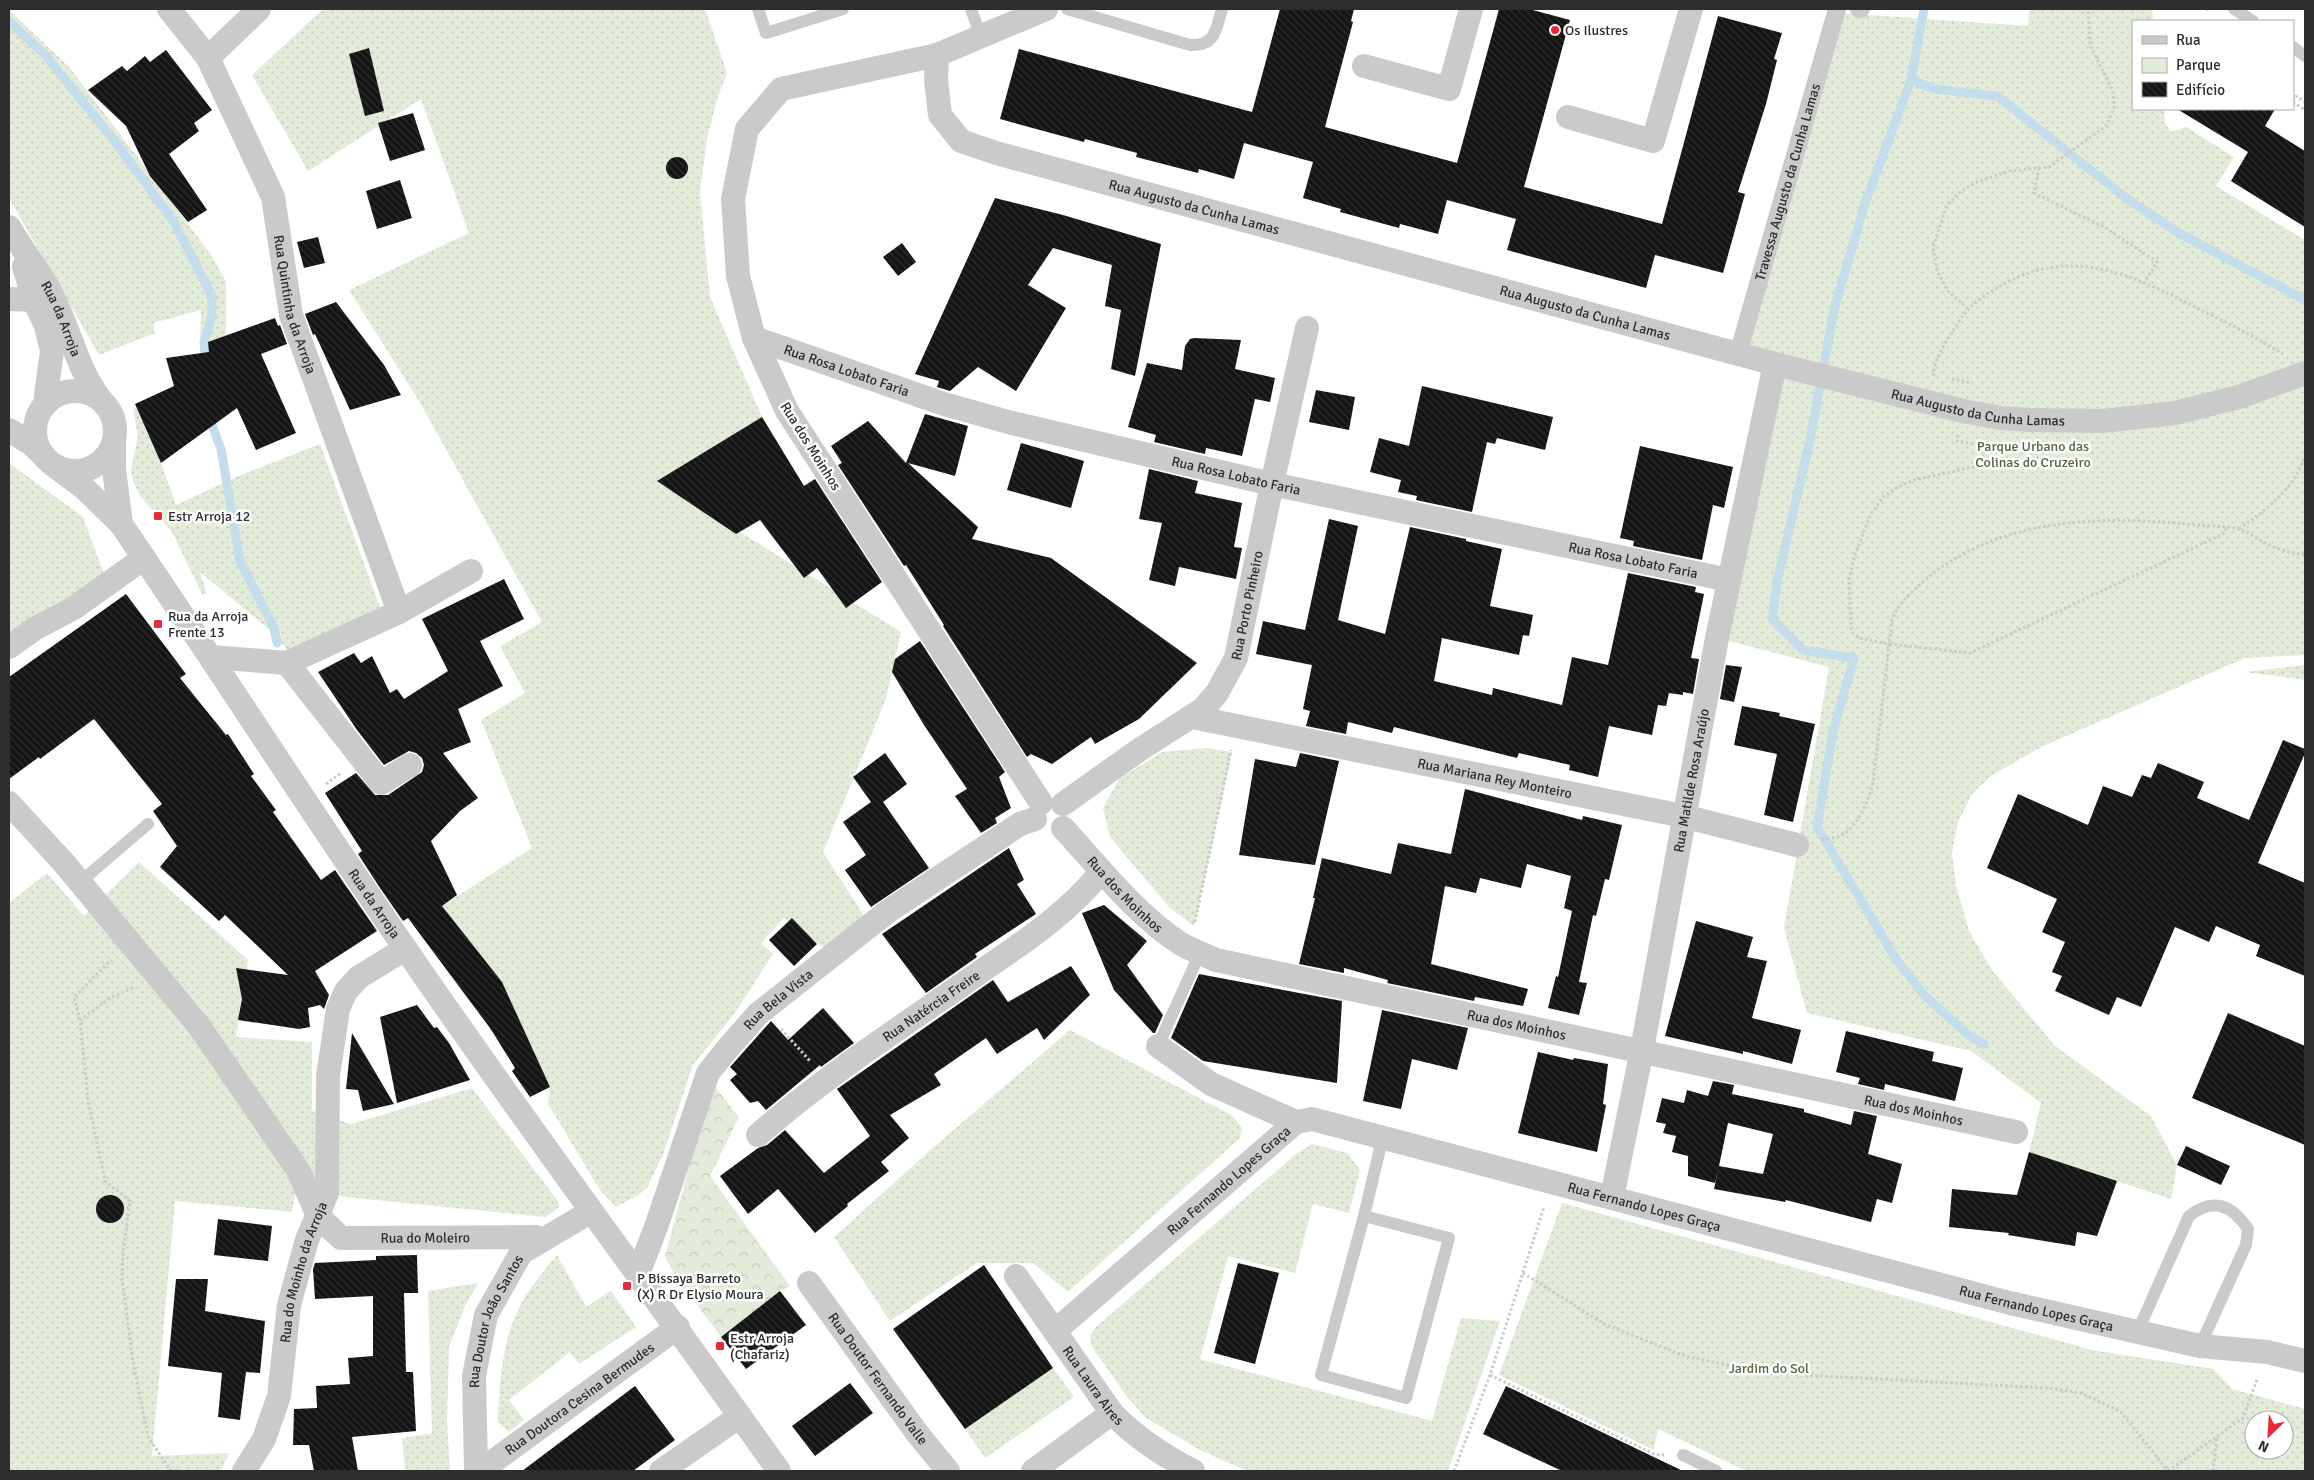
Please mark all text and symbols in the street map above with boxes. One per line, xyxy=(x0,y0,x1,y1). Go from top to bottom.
legend xyxy=(2132,20,2294,110)
place label: Os Ilustres xyxy=(1565,22,1628,39)
marker: Os Ilustres xyxy=(1549,24,1561,36)
text: Rua xyxy=(2176,31,2201,49)
text: Parque xyxy=(2176,56,2221,74)
text: Edifício xyxy=(2176,81,2225,99)
street label: Travessa Augusto da Cunha Lamas xyxy=(1752,82,1824,283)
street label: Rua Augusto da Cunha Lamas xyxy=(1107,176,1281,238)
street label: Rua Quintinha da Arroja xyxy=(270,234,320,376)
street label: Rua da Arroja xyxy=(37,278,84,359)
street label: Rua Augusto da Cunha Lamas xyxy=(1498,282,1672,344)
street label: Rua Rosa Lobato Faria xyxy=(781,341,911,400)
street label: Rua Augusto da Cunha Lamas xyxy=(1889,385,2065,429)
street label: Rua dos Moinhos xyxy=(777,399,845,494)
park label: Parque Urbano das Colinas do Cruzeiro xyxy=(1975,438,2091,471)
street label: Rua Rosa Lobato Faria xyxy=(1170,453,1302,499)
place label: Estr Arroja 12 xyxy=(168,508,250,525)
marker: Estr Arroja 12 xyxy=(152,510,164,522)
street label: Rua Rosa Lobato Faria xyxy=(1567,539,1699,582)
street label: Rua Porto Pinheiro xyxy=(1228,549,1267,662)
place label: Rua da Arroja Frente 13 xyxy=(168,608,248,641)
marker: Rua da Arroja Frente 13 xyxy=(152,618,164,630)
street label: Rua Matilde Rosa Araújo xyxy=(1670,707,1713,854)
street label: Rua Mariana Rey Monteiro xyxy=(1416,755,1574,802)
street label: Rua dos Moinhos xyxy=(1083,853,1166,937)
street label: Rua da Arroja xyxy=(344,866,404,942)
street label: Rua Bela Vista xyxy=(740,966,817,1034)
street label: Rua Natércia Freire xyxy=(879,967,983,1046)
street label: Rua dos Moinhos xyxy=(1465,1006,1568,1044)
street label: Rua dos Moinhos xyxy=(1862,1092,1965,1129)
street label: Rua Fernando Lopes Graça xyxy=(1164,1123,1294,1239)
street label: Rua Fernando Lopes Graça xyxy=(1566,1179,1723,1235)
street label: Rua do Moinho da Arroja xyxy=(277,1199,331,1344)
street label: Rua do Moleiro xyxy=(381,1229,470,1247)
street label: Rua Doutor João Santos xyxy=(466,1252,527,1388)
place label: P Bissaya Barreto (X) R Dr Elysio Moura xyxy=(637,1270,763,1303)
marker: P Bissaya Barreto (X) R Dr Elysio Moura xyxy=(621,1280,633,1292)
street label: Rua Fernando Lopes Graça xyxy=(1957,1282,2115,1335)
street label: Rua Doutor Fernando Valle xyxy=(824,1309,931,1449)
place label: Estr Arroja (Chafariz) xyxy=(730,1330,794,1363)
street label: Rua Doutora Cesina Bermudes xyxy=(502,1339,658,1459)
marker: Estr Arroja (Chafariz) xyxy=(714,1340,726,1352)
street label: Rua Laura Aires xyxy=(1059,1343,1127,1429)
park label: Jardim do Sol xyxy=(1729,1360,1809,1377)
north arrow xyxy=(2244,1410,2294,1460)
text: N xyxy=(2256,1437,2272,1456)

